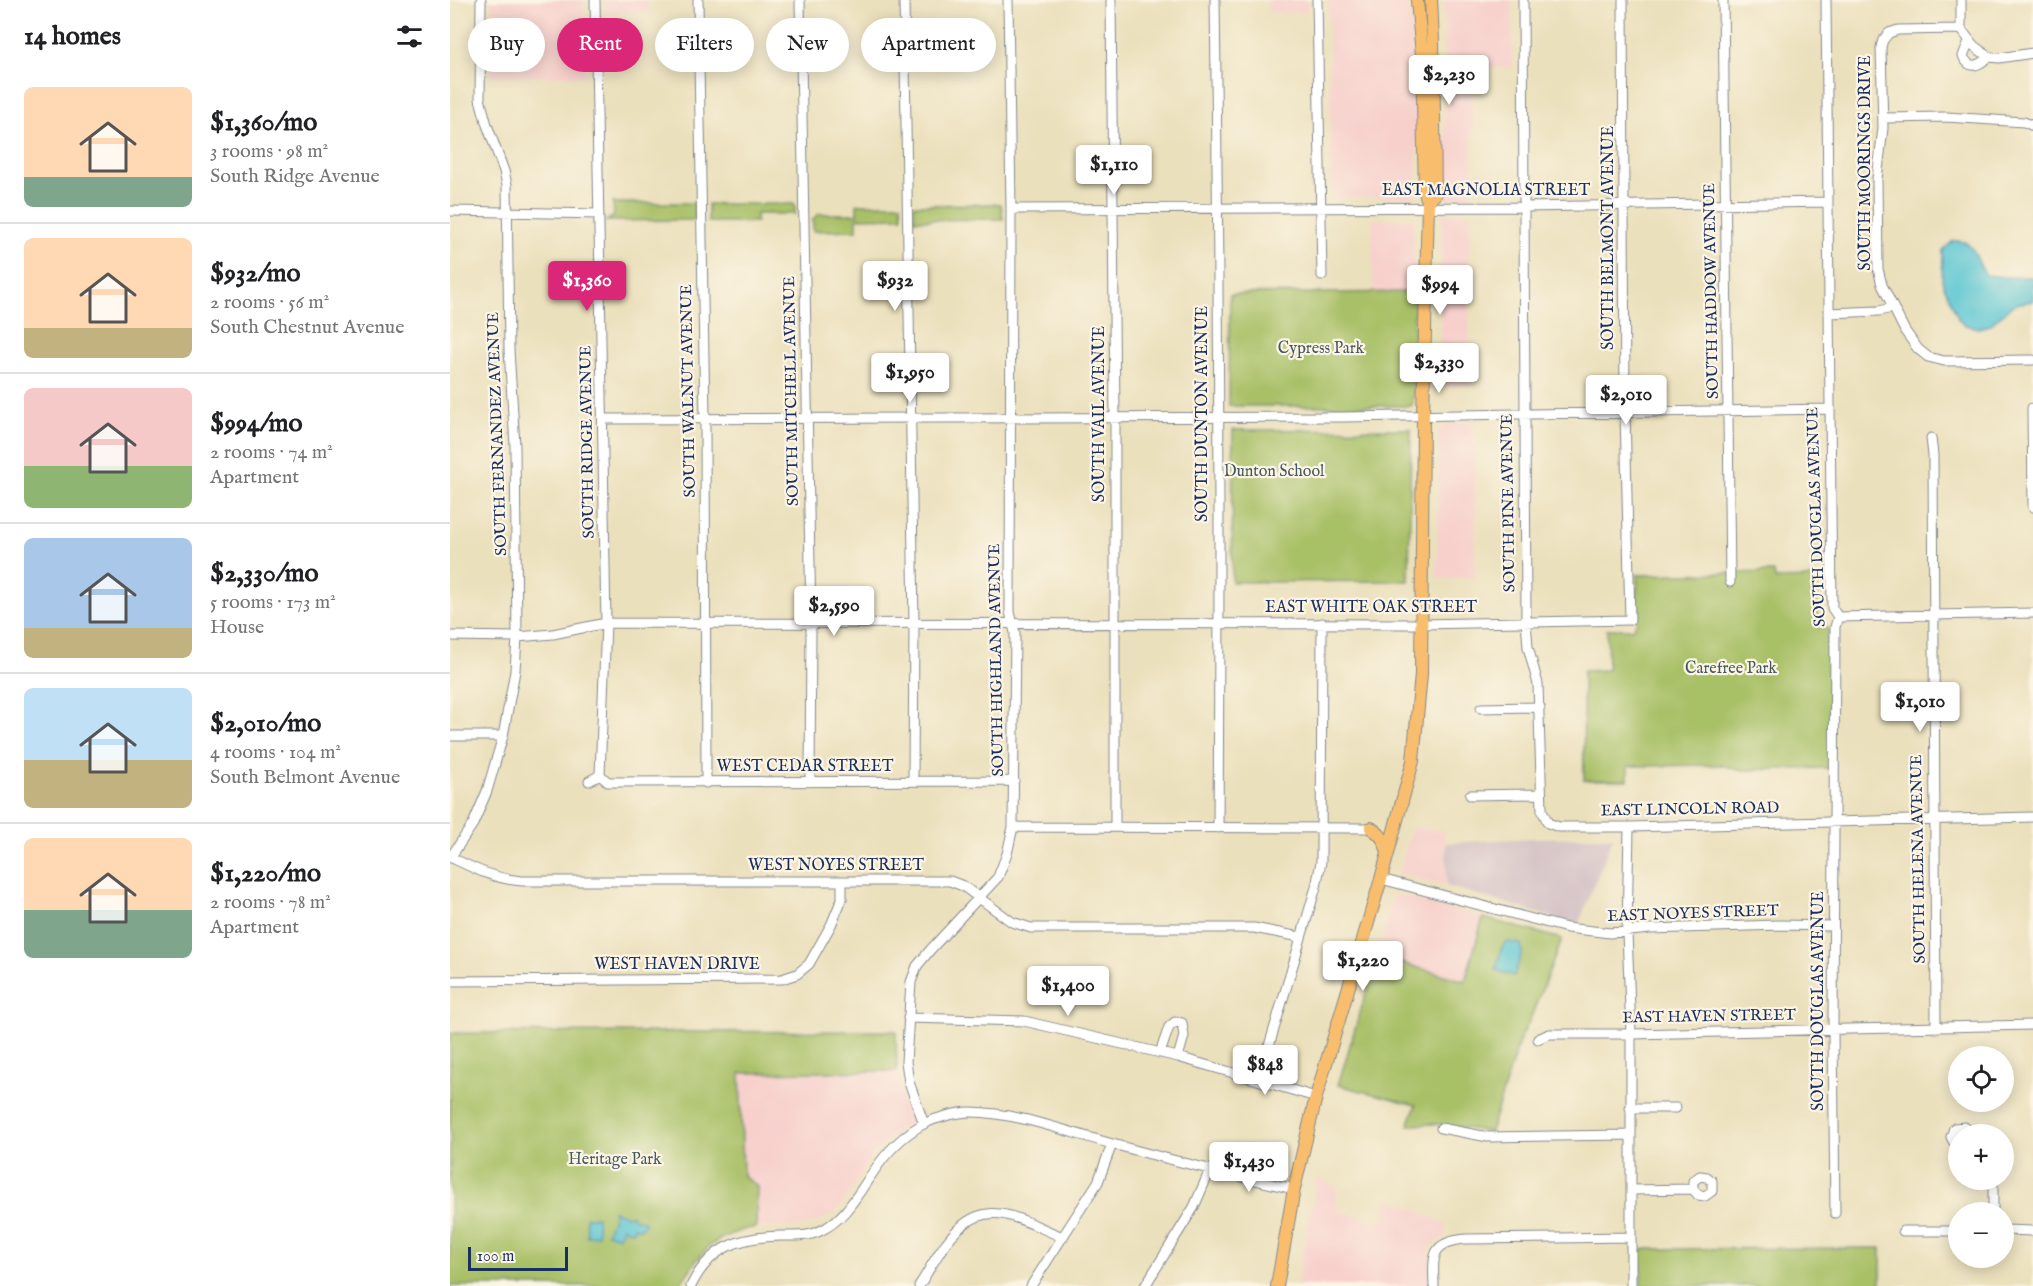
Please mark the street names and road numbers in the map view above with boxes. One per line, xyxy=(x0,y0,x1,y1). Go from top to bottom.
street label: SOUTH MOORINGS DRIVE xyxy=(1856,55,1876,271)
street label: SOUTH BELMONT AVENUE xyxy=(1599,126,1619,350)
street label: EAST MAGNOLIA STREET xyxy=(1382,181,1591,201)
street label: SOUTH HADDOW AVENUE xyxy=(1700,183,1724,399)
street label: SOUTH MITCHELL AVENUE xyxy=(780,276,804,506)
street label: SOUTH WALNUT AVENUE xyxy=(677,284,701,498)
street label: SOUTH DUNTON AVENUE xyxy=(1193,306,1213,522)
street label: SOUTH FERNANDEZ AVENUE xyxy=(484,312,512,556)
street label: SOUTH VAIL AVENUE xyxy=(1090,326,1110,502)
street label: SOUTH RIDGE AVENUE xyxy=(576,345,600,539)
street label: SOUTH DOUGLAS AVENUE xyxy=(1803,407,1831,627)
street label: SOUTH PINE AVENUE xyxy=(1497,414,1521,592)
street label: SOUTH HIGHLAND AVENUE xyxy=(985,543,1009,777)
street label: EAST WHITE OAK STREET xyxy=(1265,598,1477,618)
street label: SOUTH HELENA AVENUE xyxy=(1907,754,1931,964)
street label: WEST CEDAR STREET xyxy=(717,757,894,777)
street label: EAST LINCOLN ROAD xyxy=(1601,798,1780,822)
street label: WEST NOYES STREET xyxy=(748,856,924,876)
street label: SOUTH DOUGLAS AVENUE xyxy=(1809,891,1829,1111)
street label: EAST NOYES STREET xyxy=(1607,901,1779,927)
street label: WEST HAVEN DRIVE xyxy=(594,955,760,975)
street label: EAST HAVEN STREET xyxy=(1622,1005,1796,1029)

